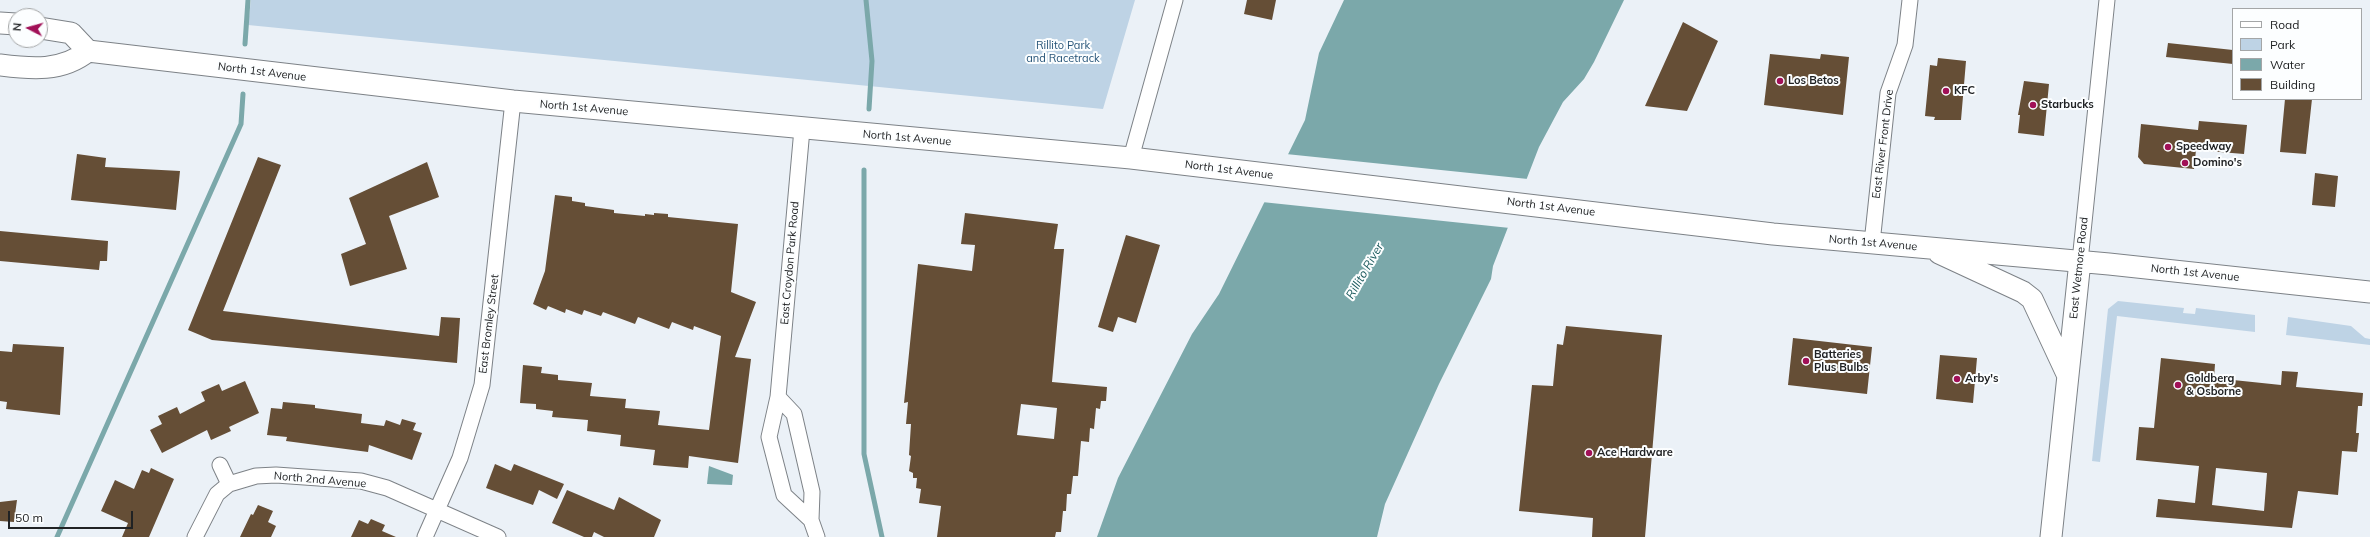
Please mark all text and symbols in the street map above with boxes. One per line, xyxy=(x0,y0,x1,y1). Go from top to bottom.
north arrow xyxy=(8,8,48,48)
legend xyxy=(2232,8,2362,100)
text: Road xyxy=(2270,17,2299,32)
text: N xyxy=(10,22,24,32)
text: Park xyxy=(2270,37,2295,52)
park label: Rillito Park and Racetrack xyxy=(1026,39,1100,65)
text: Water xyxy=(2270,57,2305,72)
street label: North 1st Avenue xyxy=(217,60,307,84)
place label: Los Betos xyxy=(1788,74,1839,88)
marker: Los Betos xyxy=(1775,76,1785,86)
text: Building xyxy=(2270,77,2315,92)
place label: KFC xyxy=(1954,84,1975,98)
marker: KFC xyxy=(1941,86,1951,96)
street label: East River Front Drive xyxy=(1870,89,1896,199)
street label: North 1st Avenue xyxy=(539,98,629,118)
place label: Starbucks xyxy=(2041,98,2094,112)
marker: Starbucks xyxy=(2028,100,2038,110)
street label: North 1st Avenue xyxy=(862,128,952,148)
place label: Speedway xyxy=(2176,140,2231,154)
marker: Speedway xyxy=(2163,142,2173,152)
place label: Domino's xyxy=(2193,156,2242,170)
street label: North 1st Avenue xyxy=(1184,158,1274,182)
marker: Domino's xyxy=(2180,158,2190,168)
street label: North 1st Avenue xyxy=(1506,195,1596,219)
street label: East Croydon Park Road xyxy=(778,201,802,325)
street label: East Wetmore Road xyxy=(2067,216,2091,320)
street label: North 1st Avenue xyxy=(1828,233,1918,253)
water label: Rillito River xyxy=(1343,240,1387,302)
street label: North 1st Avenue xyxy=(2150,262,2240,284)
street label: East Bromley Street xyxy=(476,274,502,374)
place label: Batteries Plus Bulbs xyxy=(1814,348,1869,374)
marker: Batteries Plus Bulbs xyxy=(1801,356,1811,366)
place label: Arby's xyxy=(1965,372,1998,386)
place label: Goldberg & Osborne xyxy=(2186,372,2241,398)
marker: Arby's xyxy=(1952,374,1962,384)
marker: Goldberg & Osborne xyxy=(2173,380,2183,390)
place label: Ace Hardware xyxy=(1597,446,1673,460)
marker: Ace Hardware xyxy=(1584,448,1594,458)
street label: North 2nd Avenue xyxy=(273,469,367,491)
scale bar xyxy=(10,503,135,529)
text: 50 m xyxy=(15,510,43,525)

